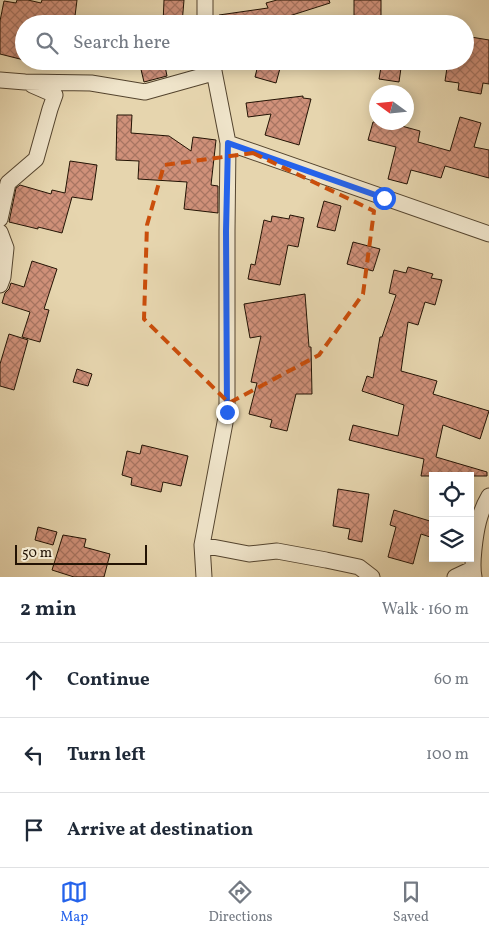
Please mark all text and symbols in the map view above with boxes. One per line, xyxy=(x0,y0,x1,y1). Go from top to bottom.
search box xyxy=(15,15,474,70)
icon: search xyxy=(33,29,61,57)
text: Search here xyxy=(73,30,170,56)
north arrow xyxy=(369,85,414,130)
route start xyxy=(373,187,396,210)
route end xyxy=(216,401,239,424)
map controls xyxy=(429,472,474,562)
button: locate xyxy=(429,472,474,517)
button: layers xyxy=(429,517,474,562)
scale bar xyxy=(15,542,148,565)
text: 50 m xyxy=(22,544,52,563)
text: 2 min xyxy=(20,595,77,624)
text: Walk · 160 m xyxy=(382,599,469,621)
icon: ahead xyxy=(20,666,48,694)
text: Continue xyxy=(67,667,150,693)
text: 60 m xyxy=(434,669,469,691)
icon: left xyxy=(20,741,48,769)
text: Turn left xyxy=(67,742,146,768)
text: 100 m xyxy=(426,744,469,766)
icon: arrive xyxy=(20,816,48,844)
text: Arrive at destination xyxy=(67,817,253,843)
tab: Map xyxy=(60,878,88,927)
tab: Directions xyxy=(208,878,273,927)
tab: Saved xyxy=(393,878,429,927)

